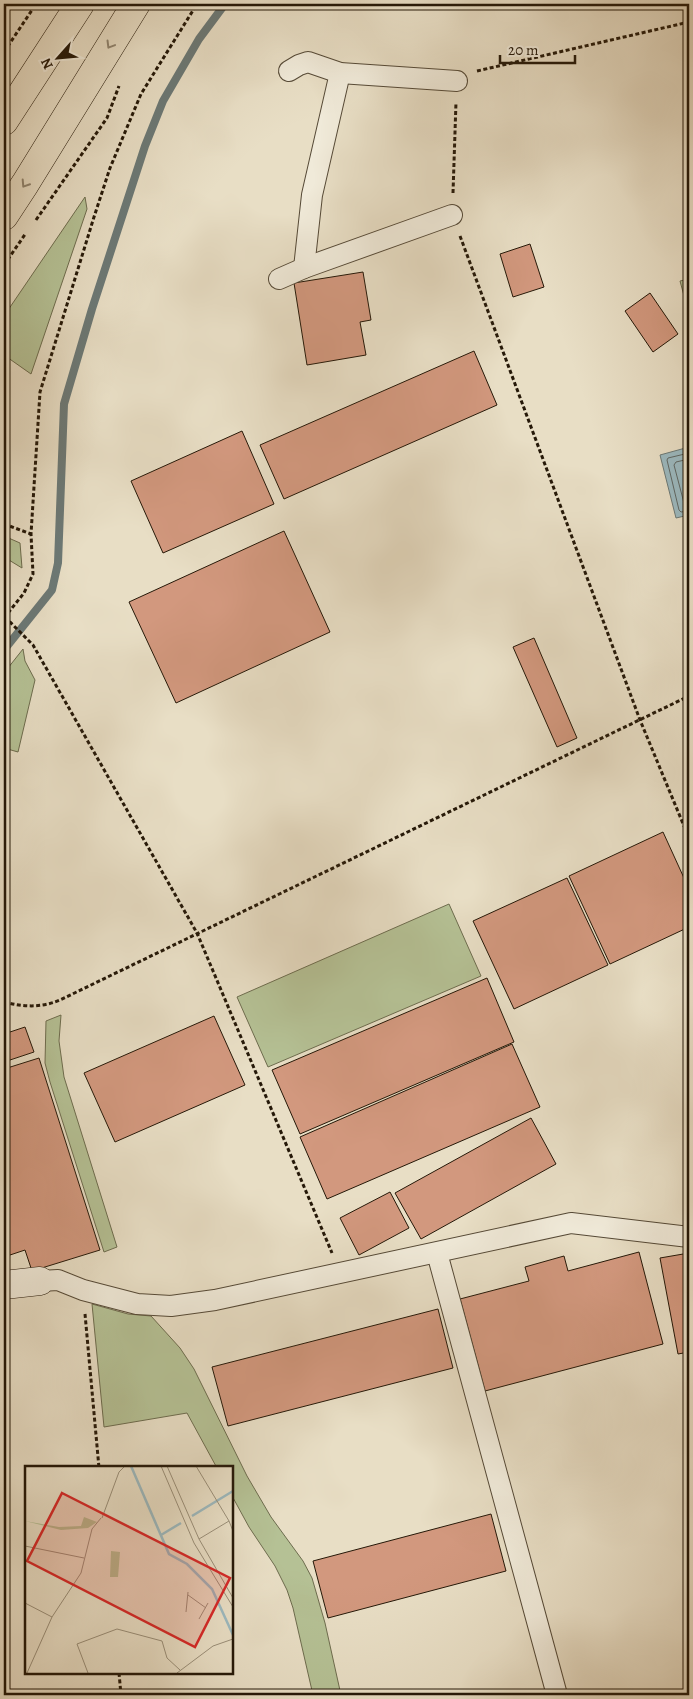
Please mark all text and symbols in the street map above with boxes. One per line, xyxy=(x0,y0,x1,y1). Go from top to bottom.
north arrow xyxy=(32,32,82,82)
scale bar xyxy=(500,32,576,64)
one-way arrow xyxy=(107,40,117,49)
text: 20 m xyxy=(508,40,539,60)
text: N xyxy=(36,55,58,73)
one-way arrow xyxy=(22,179,32,188)
inset map xyxy=(25,1466,232,1674)

